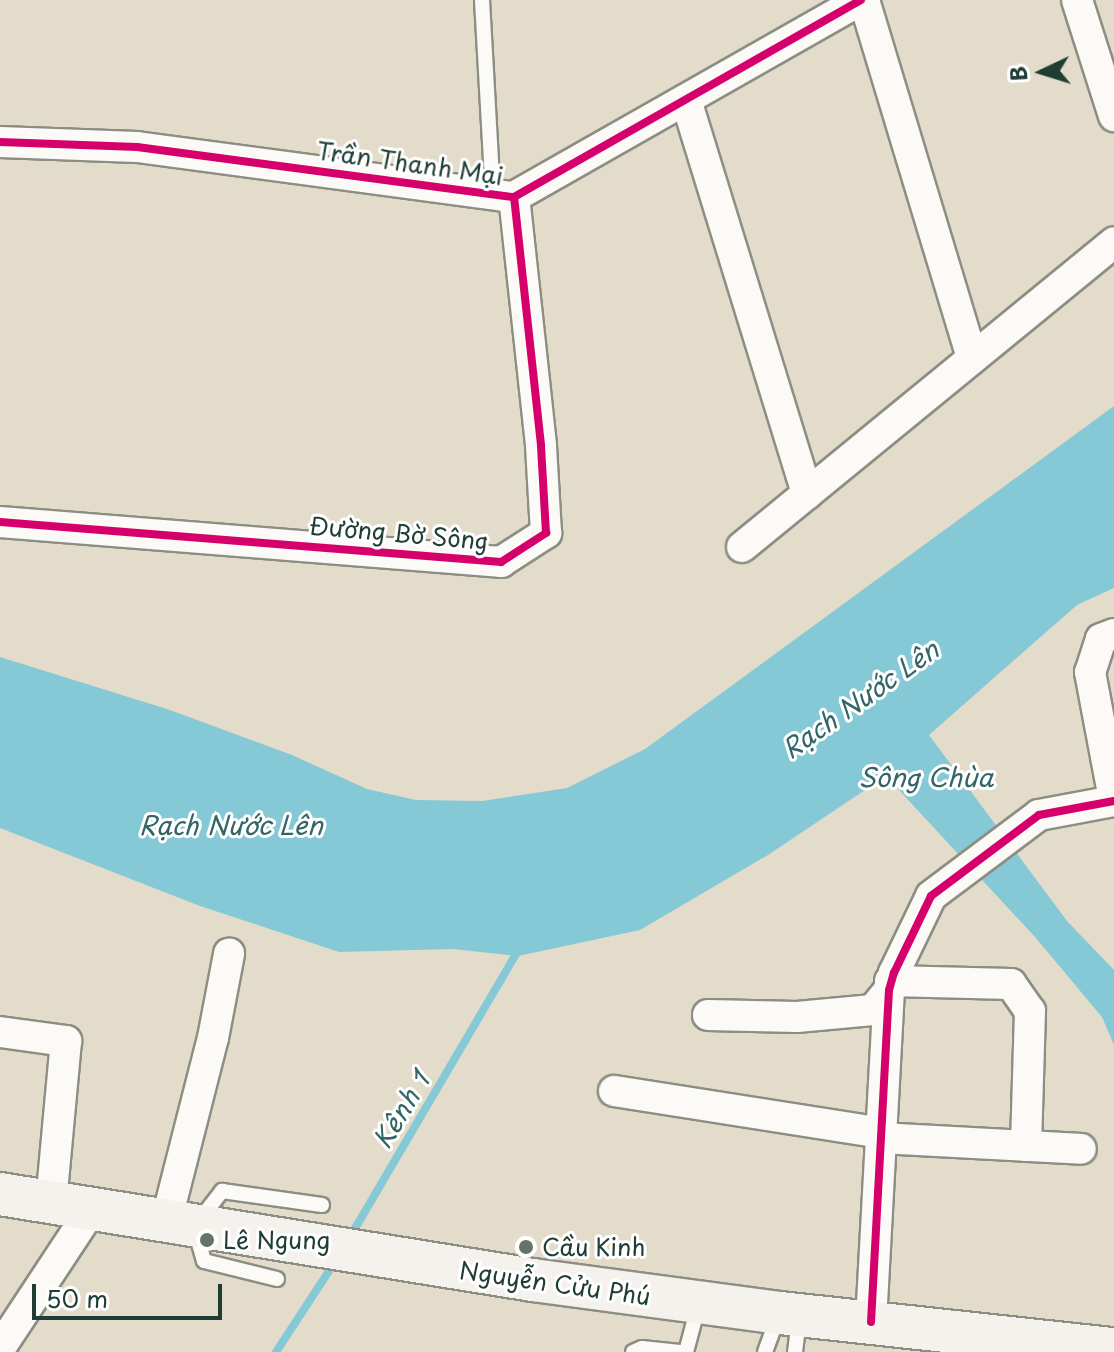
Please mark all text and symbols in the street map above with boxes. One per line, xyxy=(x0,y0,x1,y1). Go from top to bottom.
north arrow xyxy=(1002,32,1082,112)
text: B xyxy=(1001,65,1035,82)
street label: Trần Thanh Mại xyxy=(316,136,504,190)
street label: Đường Bờ Sông xyxy=(309,511,489,555)
water label: Rạch Nước Lên xyxy=(775,633,945,765)
water label: Sông Chùa xyxy=(858,761,994,793)
water label: Rạch Nước Lên xyxy=(138,809,324,841)
water label: Kênh 1 xyxy=(366,1067,436,1153)
place label: Lê Ngung xyxy=(223,1226,331,1254)
marker: Lê Ngung xyxy=(198,1231,216,1249)
place label: Cầu Kinh xyxy=(542,1233,647,1261)
marker: Cầu Kinh xyxy=(517,1238,535,1256)
street label: Nguyễn Cửu Phú xyxy=(457,1255,653,1311)
scale bar xyxy=(36,1268,226,1318)
text: 50 m xyxy=(46,1280,108,1316)

